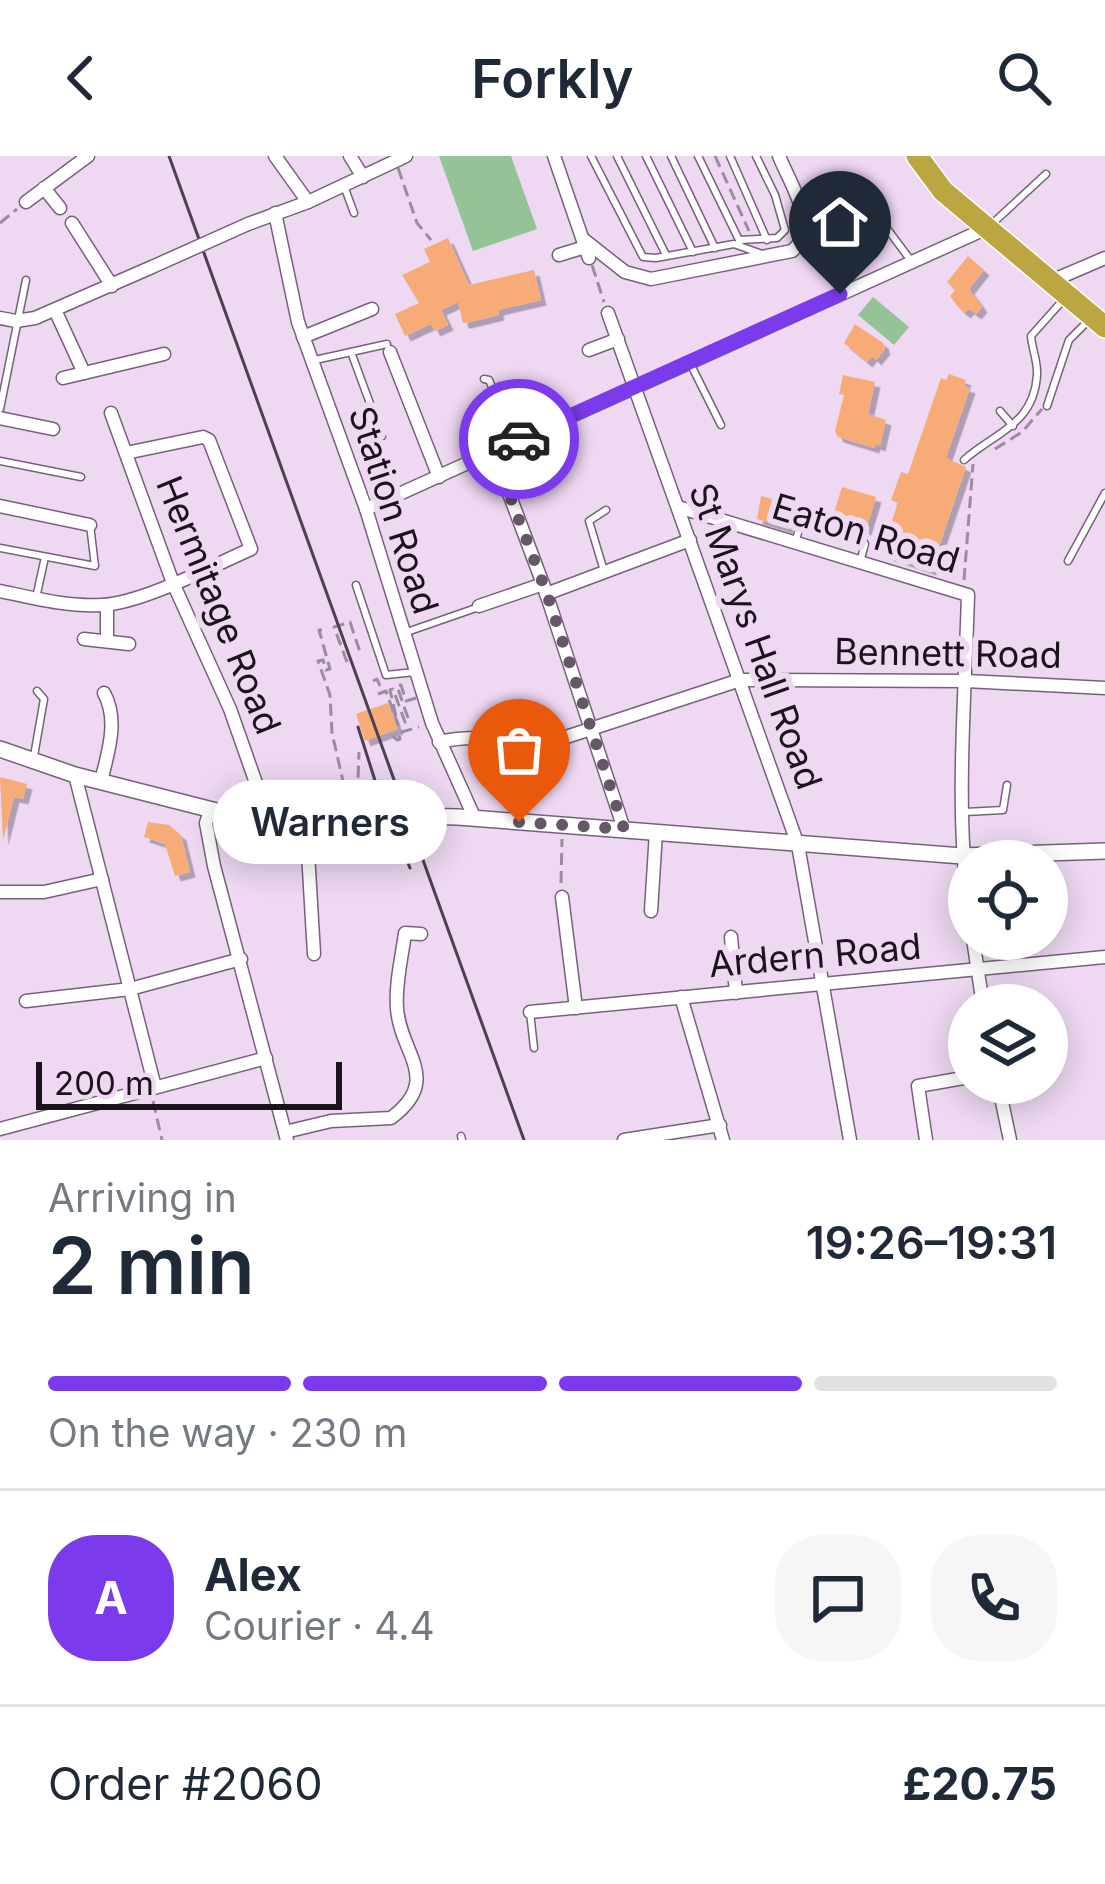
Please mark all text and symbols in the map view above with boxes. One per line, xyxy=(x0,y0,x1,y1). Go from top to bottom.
icon: back xyxy=(48,45,114,111)
icon: search xyxy=(991,45,1057,111)
text: Forkly xyxy=(471,46,634,111)
pin xyxy=(789,171,891,294)
icon: home xyxy=(807,189,873,255)
courier xyxy=(459,379,579,499)
street label: Station Road xyxy=(340,401,448,619)
icon: car xyxy=(486,406,552,472)
street label: Hermitage Road xyxy=(147,470,291,740)
street label: St Marys Hall Road xyxy=(680,477,832,795)
street label: Eaton Road xyxy=(767,484,965,582)
street label: Bennett Road xyxy=(834,629,1062,677)
pin xyxy=(468,699,570,822)
icon: bag xyxy=(486,717,552,783)
callout: Warners xyxy=(213,780,447,864)
text: Warners xyxy=(250,798,410,845)
map controls xyxy=(948,840,1068,1104)
button: locate xyxy=(948,840,1068,960)
street label: Ardern Road xyxy=(707,924,923,986)
button: layers xyxy=(948,984,1068,1104)
scale bar xyxy=(36,1056,342,1109)
text: 200 m xyxy=(54,1063,154,1103)
text: Arriving in xyxy=(48,1174,237,1221)
text: 19:26–19:31 xyxy=(806,1215,1057,1270)
text: 2 min xyxy=(48,1218,255,1313)
text: On the way · 230 m xyxy=(48,1409,407,1456)
button: chat xyxy=(775,1535,901,1661)
button: phone xyxy=(931,1535,1057,1661)
text: Alex xyxy=(204,1547,302,1602)
text: A xyxy=(94,1570,128,1625)
text: Courier · 4.4 xyxy=(204,1602,435,1649)
text: Order #2060 xyxy=(48,1756,323,1811)
text: £20.75 xyxy=(903,1756,1057,1811)

